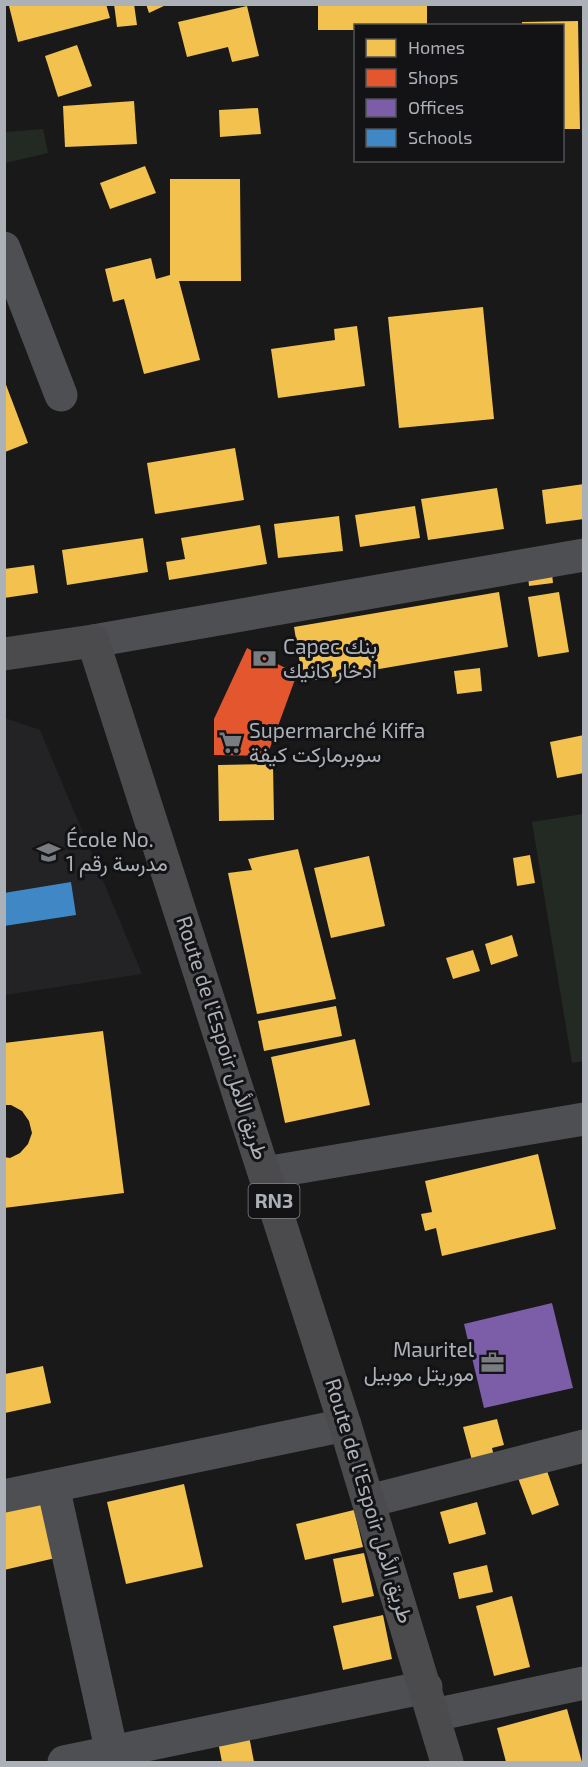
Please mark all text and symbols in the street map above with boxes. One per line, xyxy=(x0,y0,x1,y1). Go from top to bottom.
legend xyxy=(354,24,564,162)
text: Homes xyxy=(408,36,465,58)
text: Shops xyxy=(408,66,458,88)
text: Offices xyxy=(408,96,464,118)
text: Schools xyxy=(408,126,472,148)
place label: Capec بنك ادخار كانيك xyxy=(283,633,377,684)
bank icon: Capec بنك ادخار كانيك xyxy=(252,646,278,672)
place label: Supermarché Kiffa سوبرماركت كيفة xyxy=(249,717,425,768)
supermarket icon: Supermarché Kiffa سوبرماركت كيفة xyxy=(218,730,244,756)
place label: École No. 1 مدرسة رقم xyxy=(66,826,168,878)
school or university icon: École No. 1 مدرسة رقم xyxy=(35,839,61,865)
street label: Route de l’Espoir طريق الأمل xyxy=(170,913,275,1163)
road number: RN3 xyxy=(248,1184,300,1218)
place label: Mauritel موريتل موبيل xyxy=(364,1336,475,1387)
office icon: Mauritel موريتل موبيل xyxy=(479,1349,505,1375)
street label: Route de l’Espoir طريق الأمل xyxy=(319,1375,420,1627)

